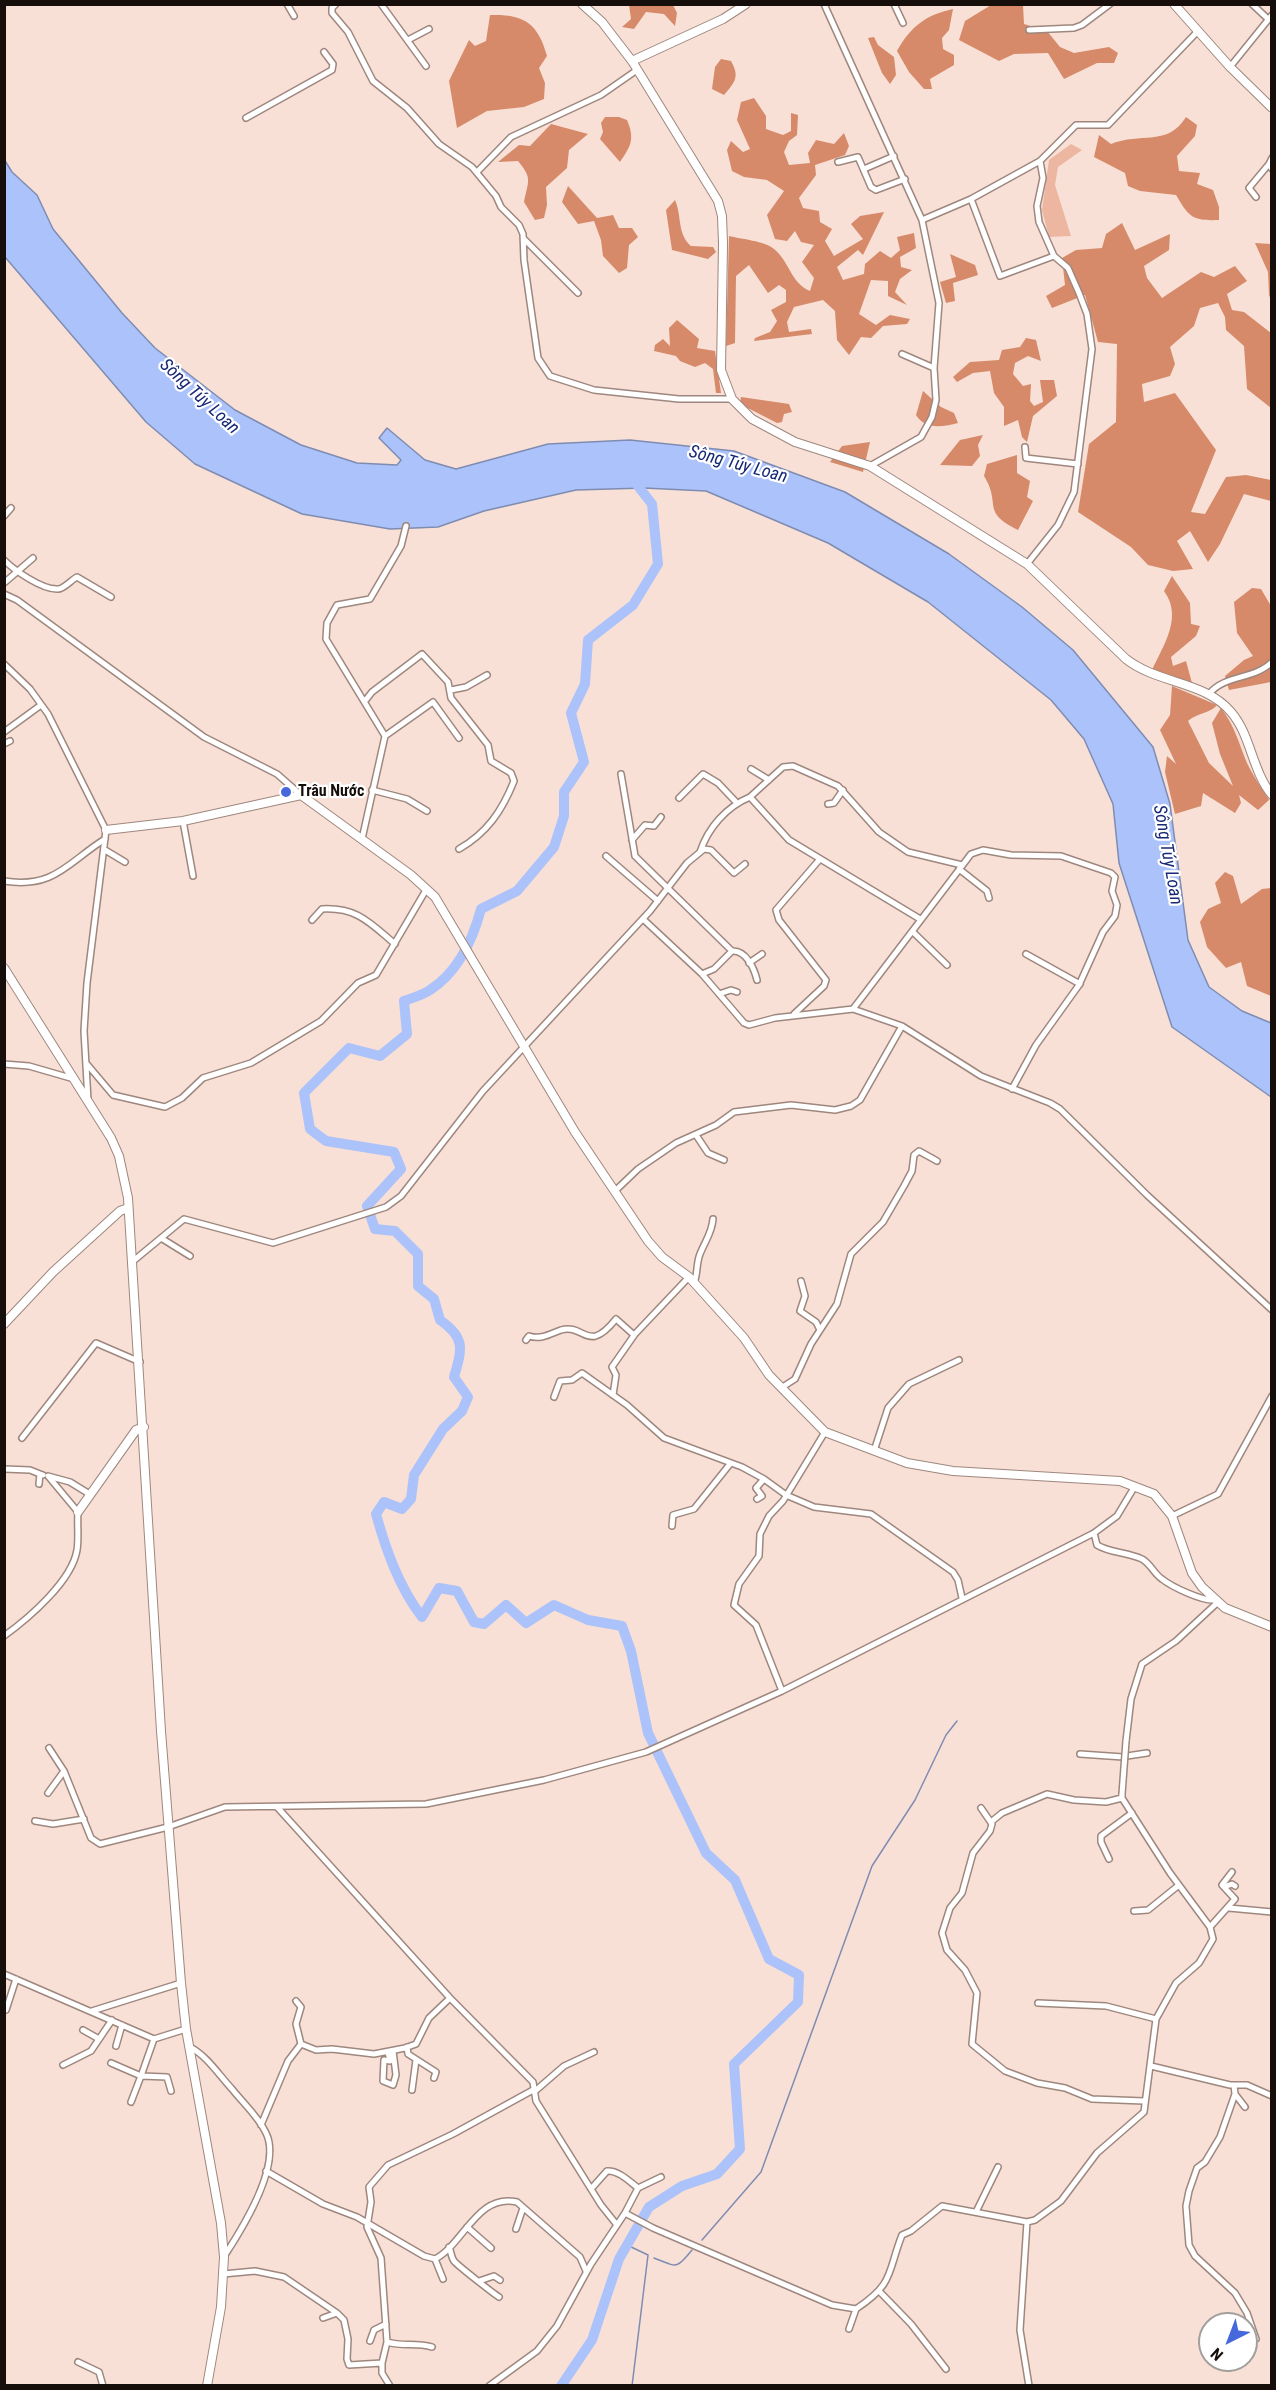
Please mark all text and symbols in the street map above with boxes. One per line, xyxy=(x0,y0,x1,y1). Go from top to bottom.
water label: Sông Túy Loan xyxy=(155,355,243,439)
water label: Sông Túy Loan xyxy=(686,442,790,488)
place label: Trâu Nước xyxy=(298,782,364,802)
marker: Trâu Nước xyxy=(279,785,293,799)
water label: Sông Túy Loan xyxy=(1148,803,1186,907)
north arrow xyxy=(1198,2312,1258,2372)
text: N xyxy=(1207,2344,1227,2365)

